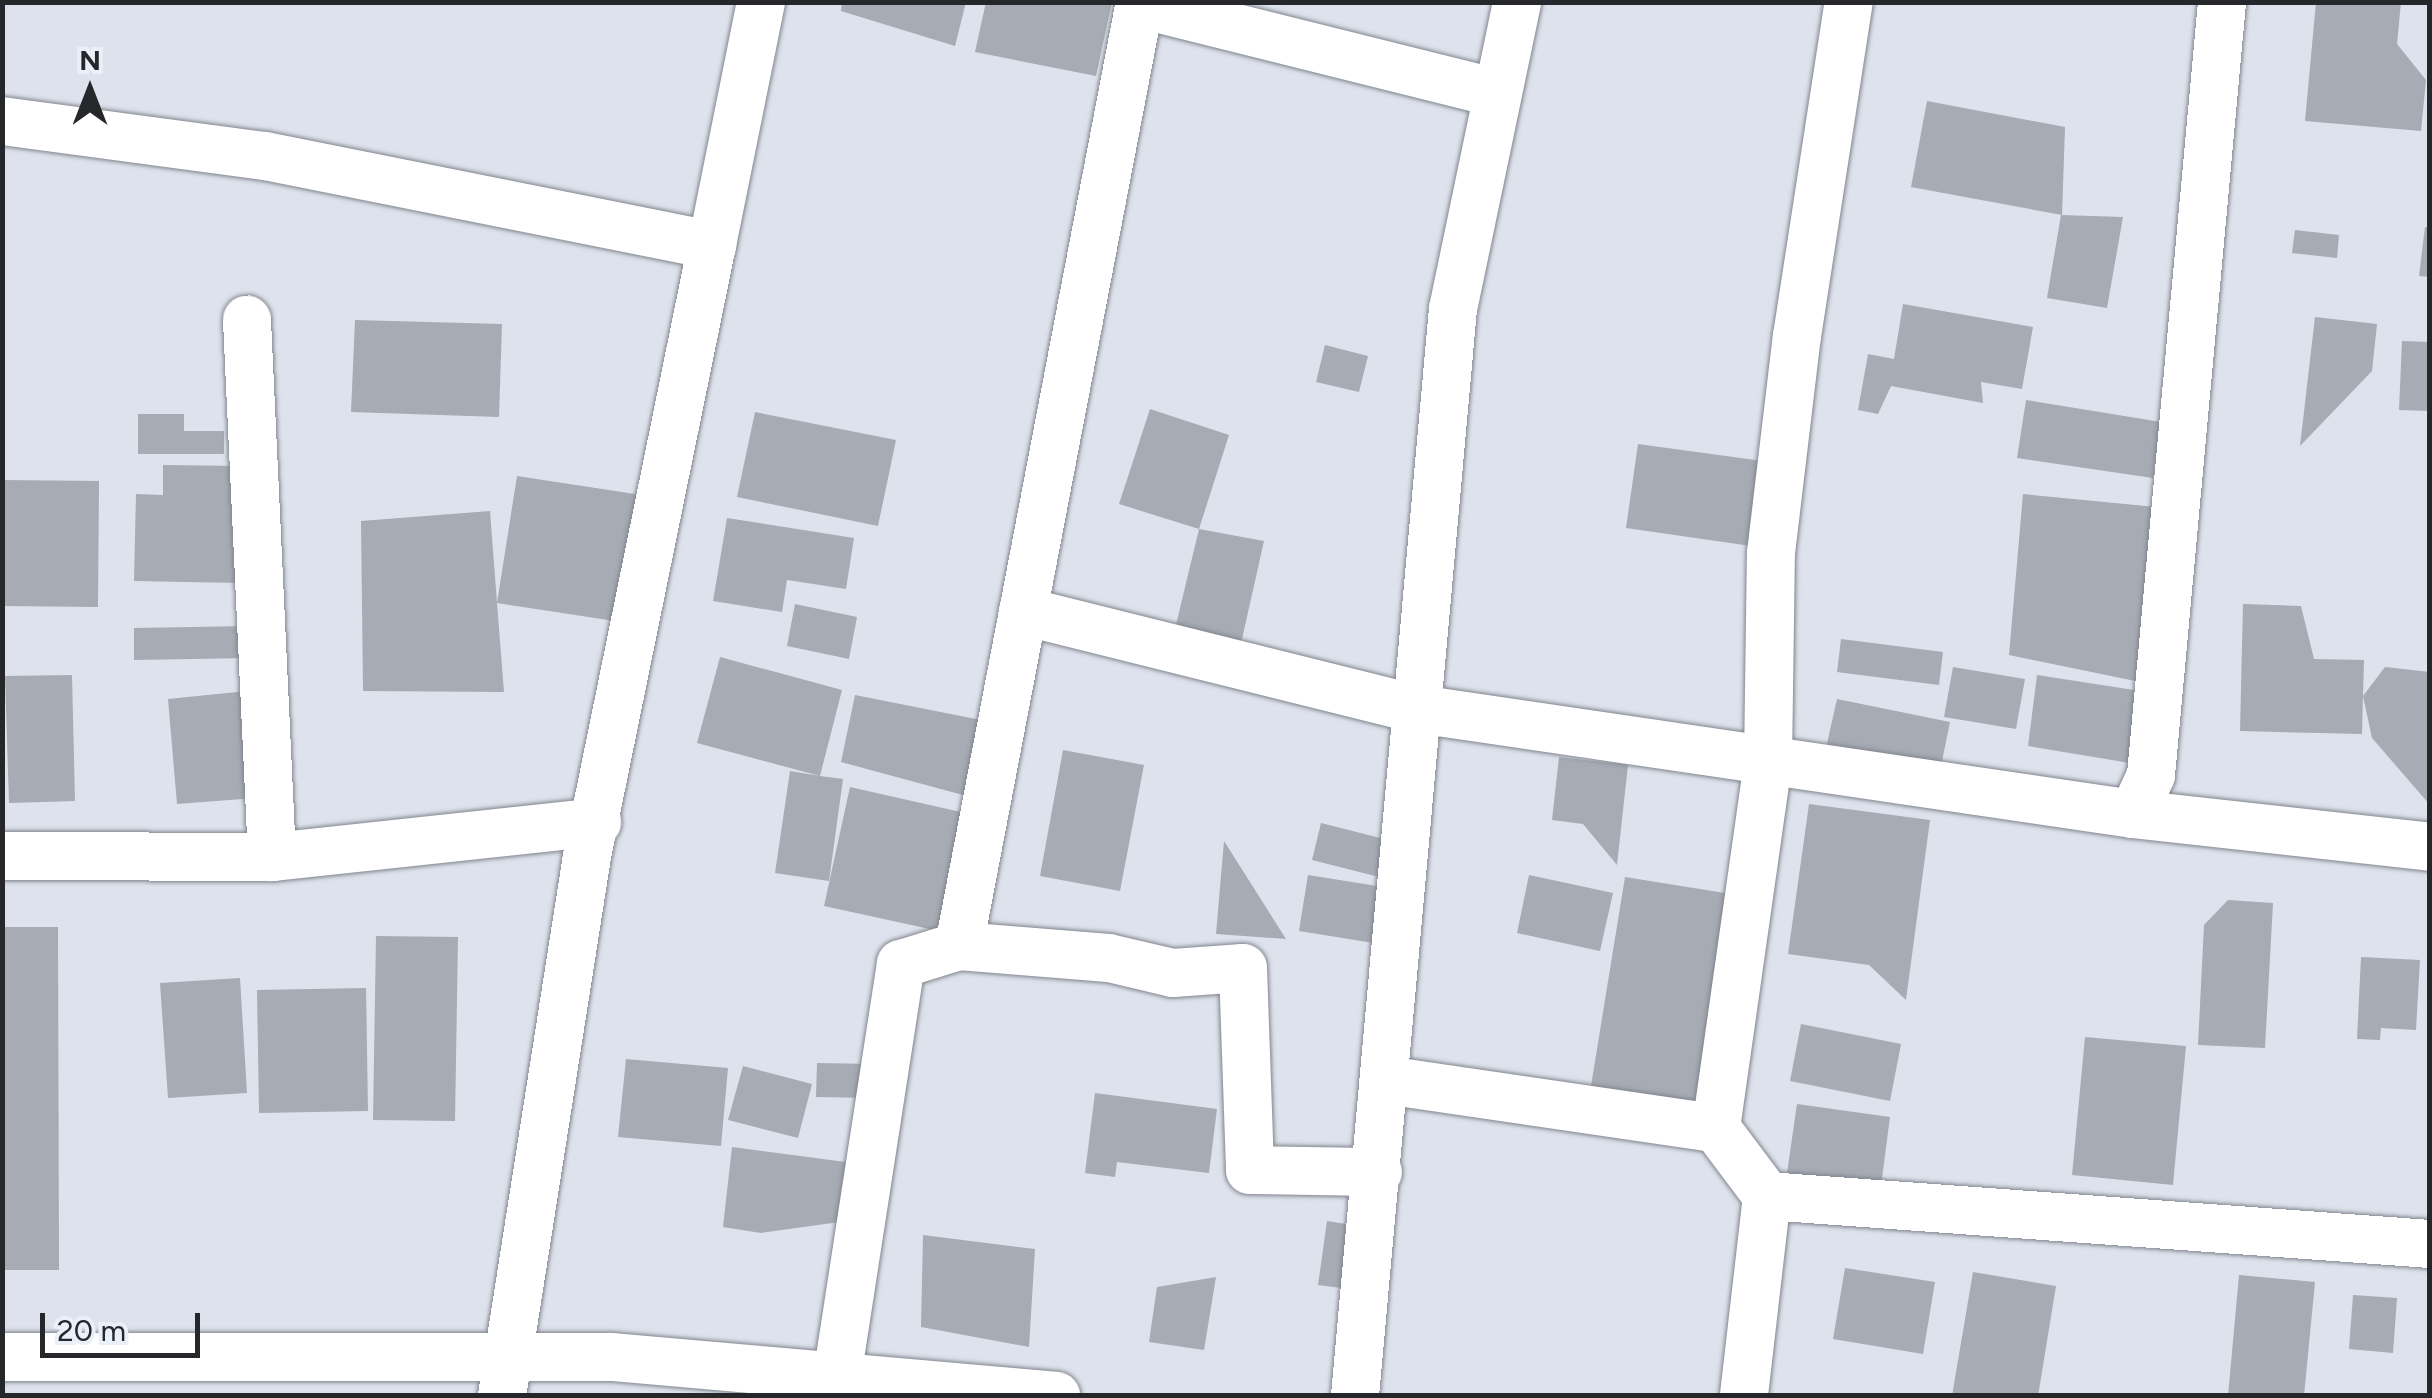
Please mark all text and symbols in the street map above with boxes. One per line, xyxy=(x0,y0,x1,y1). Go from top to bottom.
north arrow xyxy=(40,40,140,140)
text: N xyxy=(79,43,101,77)
scale bar xyxy=(45,1293,205,1355)
text: 20 m xyxy=(57,1312,126,1349)

